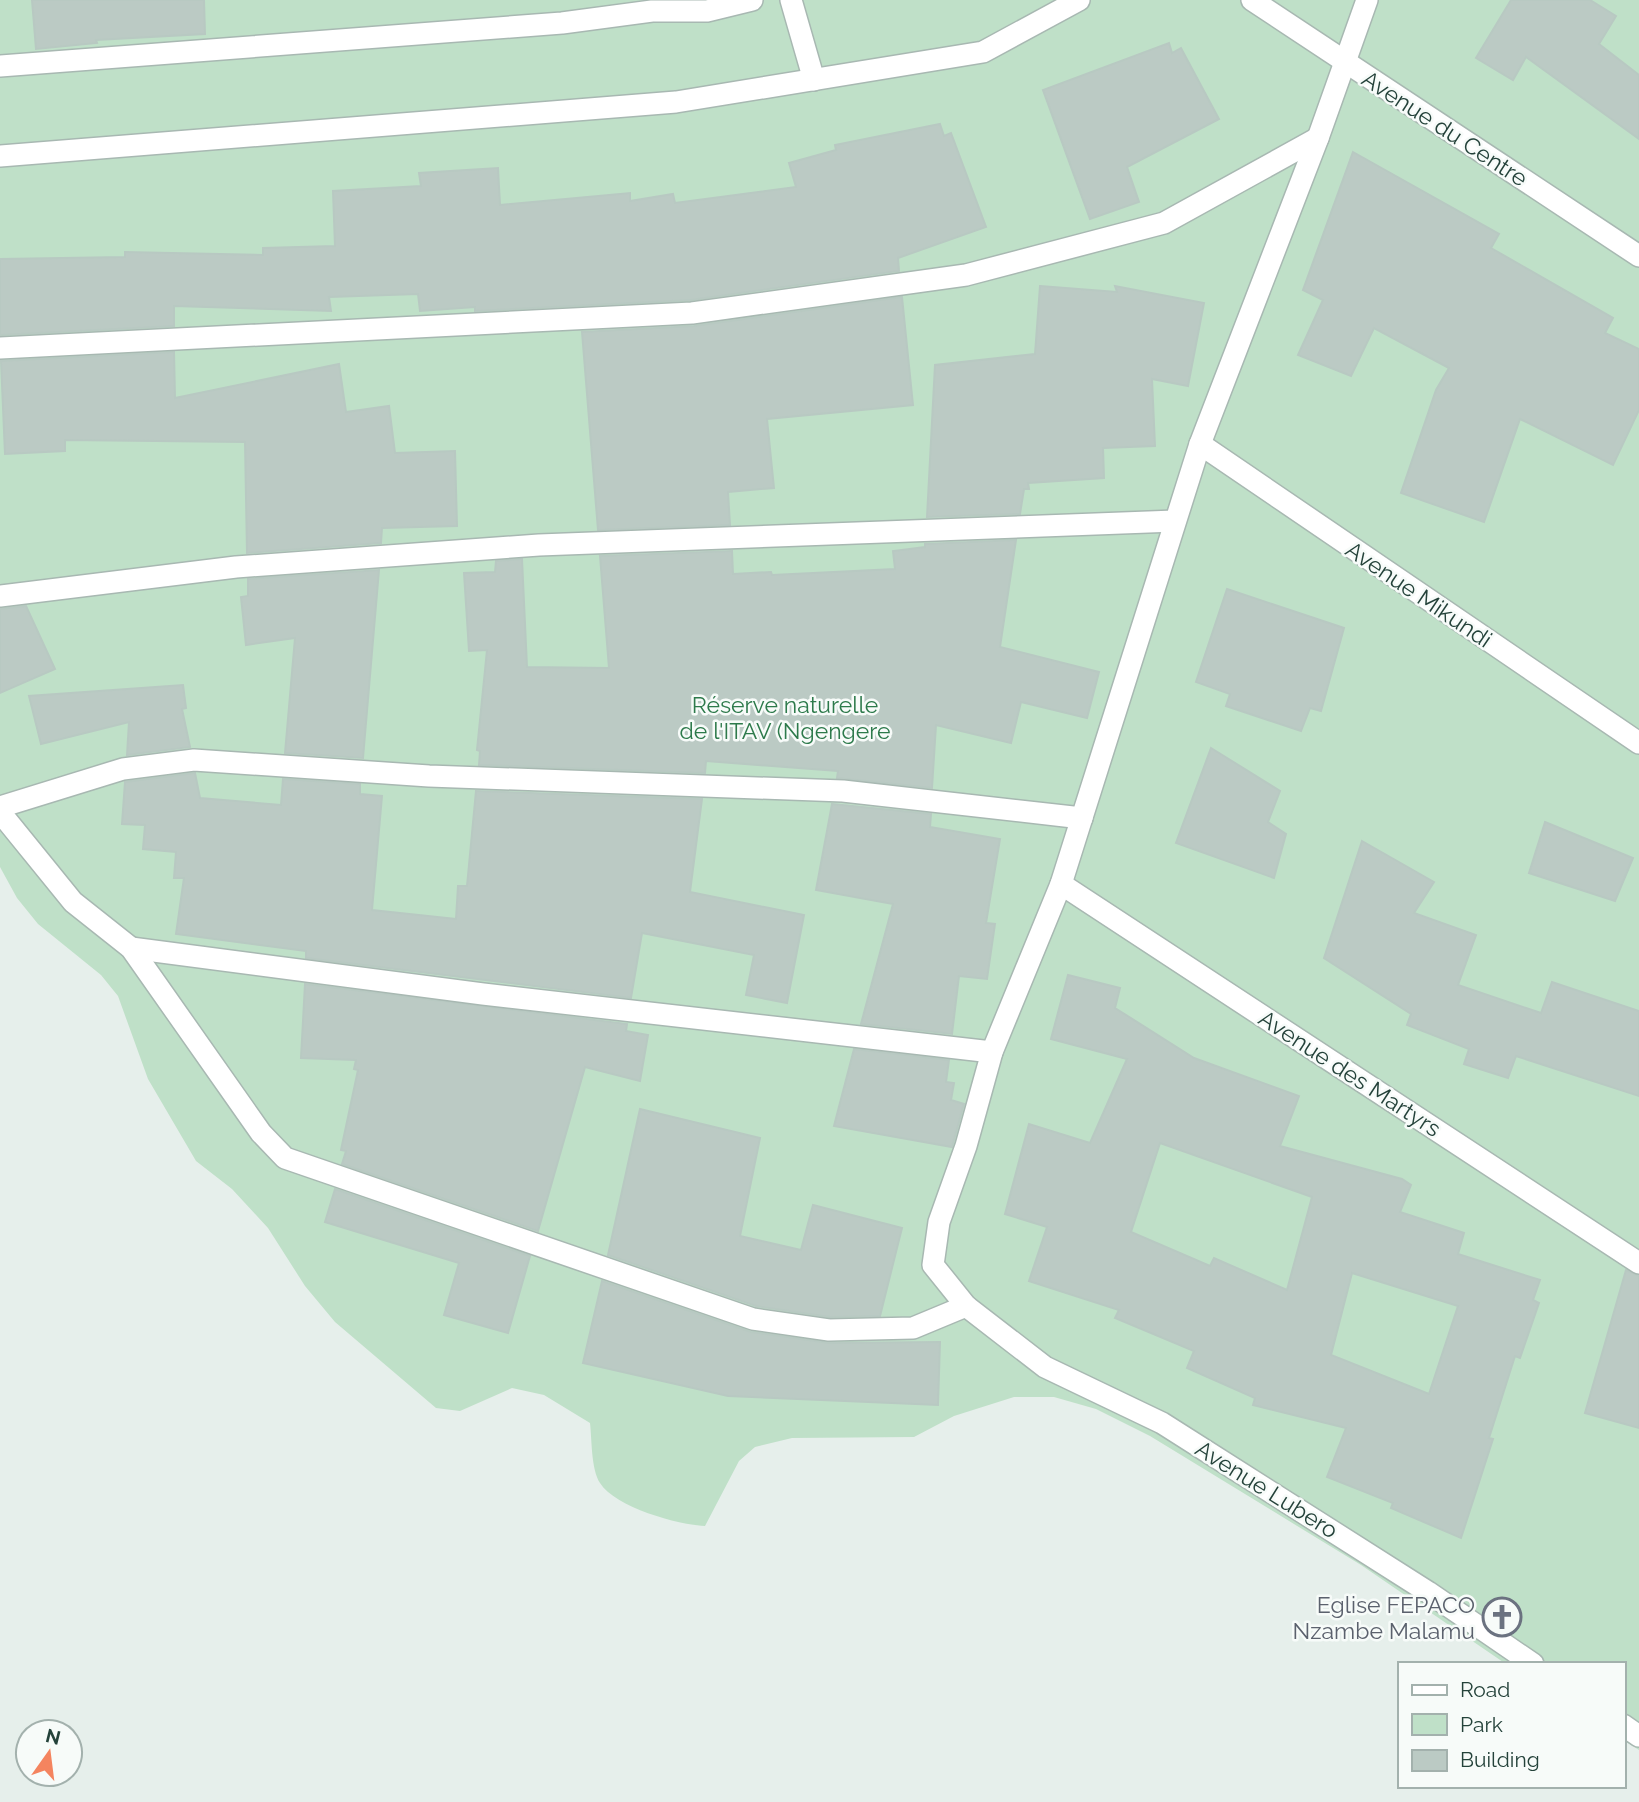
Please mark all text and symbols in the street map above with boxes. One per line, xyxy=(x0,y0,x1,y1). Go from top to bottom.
street label: Avenue du Centre xyxy=(1357,64,1533,192)
street label: Avenue Mikundi xyxy=(1341,535,1497,653)
park label: Réserve naturelle de l'ITAV (Ngengere xyxy=(679,691,891,744)
street label: Avenue des Martyrs xyxy=(1254,1004,1446,1142)
street label: Avenue Lubero xyxy=(1191,1434,1343,1544)
place label: Eglise FEPACO Nzambe Malamu xyxy=(1293,1591,1475,1644)
church icon: Eglise FEPACO Nzambe Malamu xyxy=(1481,1596,1523,1638)
legend xyxy=(1398,1662,1625,1788)
text: Road xyxy=(1460,1677,1510,1702)
text: Park xyxy=(1460,1712,1503,1737)
north arrow xyxy=(14,1718,84,1788)
text: N xyxy=(43,1724,63,1749)
text: Building xyxy=(1460,1747,1540,1772)

